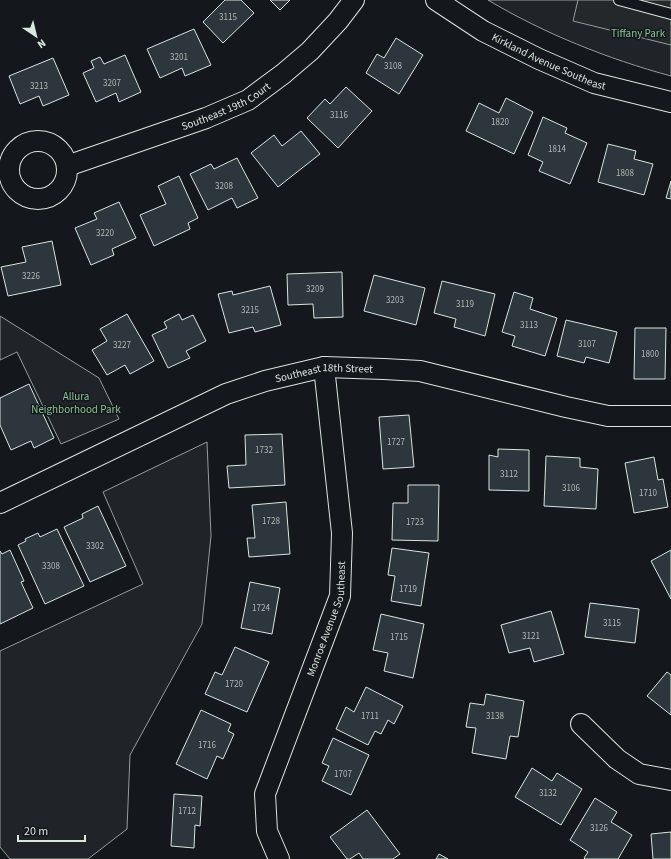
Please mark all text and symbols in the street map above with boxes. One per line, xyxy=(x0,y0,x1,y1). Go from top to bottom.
house number: 3115 xyxy=(219,11,237,24)
north arrow xyxy=(16,16,56,56)
park label: Tiffany Park xyxy=(611,26,666,41)
street label: Kirkland Avenue Southeast xyxy=(489,29,608,93)
text: N xyxy=(34,36,49,52)
house number: 3201 xyxy=(170,51,188,64)
house number: 3108 xyxy=(384,60,402,73)
house number: 3207 xyxy=(103,77,121,90)
street label: Southeast 19th Court xyxy=(179,78,274,133)
house number: 3213 xyxy=(30,80,48,93)
house number: 3116 xyxy=(330,109,348,122)
house number: 1820 xyxy=(491,116,509,129)
house number: 1814 xyxy=(548,143,566,156)
house number: 1808 xyxy=(616,167,634,180)
house number: 3208 xyxy=(215,180,233,193)
house number: 3220 xyxy=(96,227,114,240)
house number: 3226 xyxy=(22,270,40,283)
house number: 3209 xyxy=(306,283,324,296)
house number: 3203 xyxy=(386,294,404,307)
house number: 3119 xyxy=(456,298,474,311)
house number: 3215 xyxy=(241,304,259,317)
house number: 3113 xyxy=(520,319,538,332)
house number: 3107 xyxy=(578,338,596,351)
house number: 3227 xyxy=(113,339,131,352)
house number: 1800 xyxy=(641,348,659,361)
street label: Southeast 18th Street xyxy=(273,359,373,386)
park label: Allura Neighborhood Park xyxy=(31,389,121,417)
house number: 1727 xyxy=(387,436,405,449)
house number: 1732 xyxy=(255,444,273,457)
house number: 3112 xyxy=(500,468,518,481)
house number: 3106 xyxy=(562,482,580,495)
house number: 1710 xyxy=(639,487,657,500)
house number: 1728 xyxy=(262,515,280,528)
house number: 1723 xyxy=(406,516,424,529)
house number: 3302 xyxy=(86,540,104,553)
house number: 3308 xyxy=(42,560,60,573)
street label: Monroe Avenue Southeast xyxy=(303,561,349,678)
house number: 1719 xyxy=(399,583,417,596)
house number: 1724 xyxy=(252,602,270,615)
house number: 3115 xyxy=(603,617,621,630)
house number: 3121 xyxy=(522,630,540,643)
house number: 1715 xyxy=(390,631,408,644)
house number: 1720 xyxy=(225,678,243,691)
house number: 1711 xyxy=(361,710,379,723)
house number: 3138 xyxy=(486,710,504,723)
house number: 1716 xyxy=(198,739,216,752)
house number: 1707 xyxy=(334,768,352,781)
house number: 3132 xyxy=(539,787,557,800)
house number: 1712 xyxy=(178,805,196,818)
scale bar xyxy=(18,817,85,843)
house number: 3126 xyxy=(590,822,608,835)
text: 20 m xyxy=(24,823,48,840)

